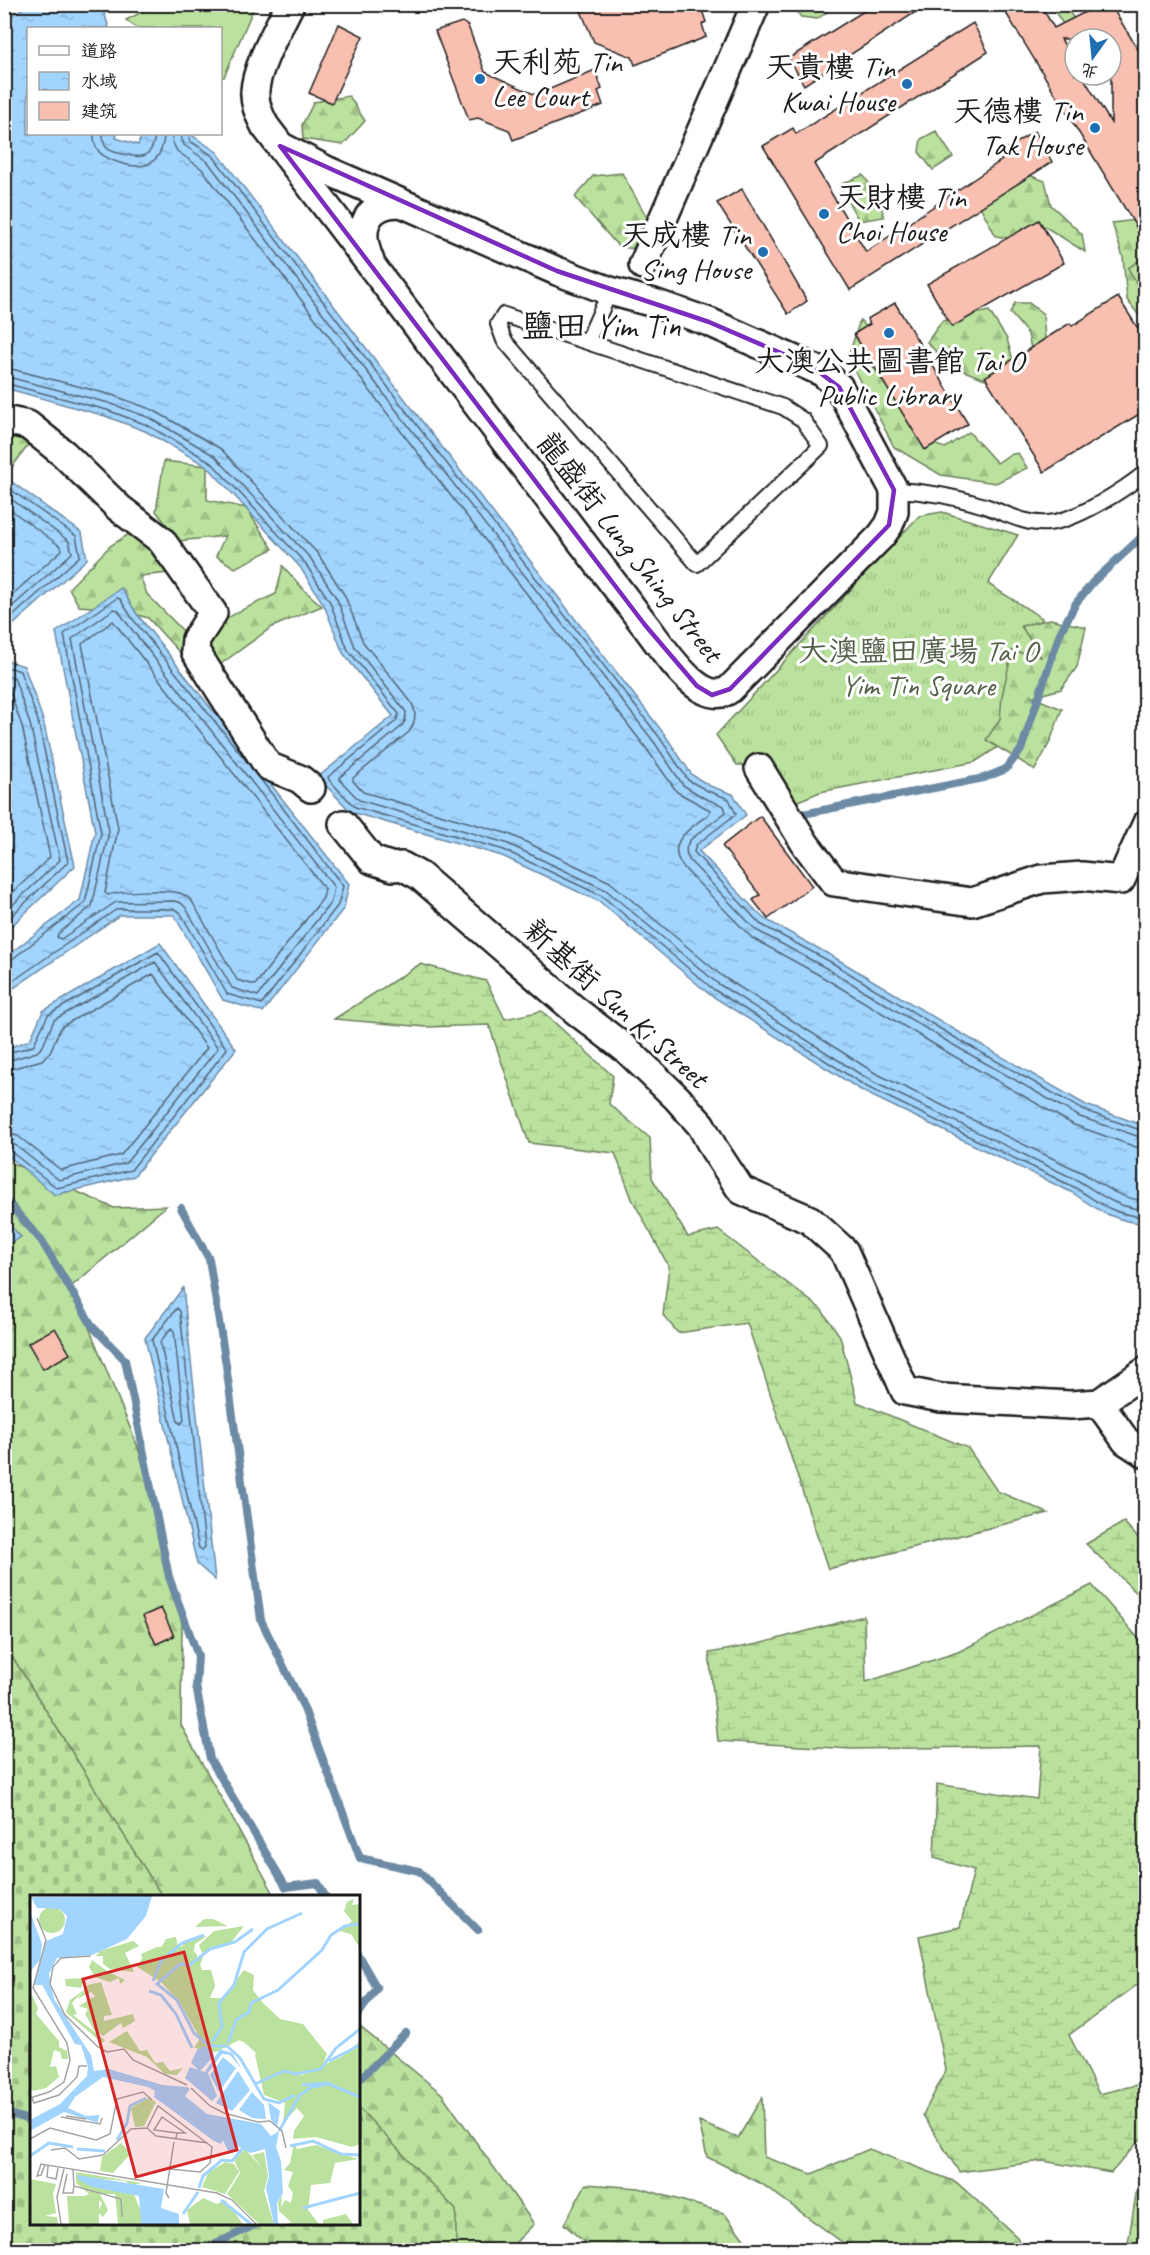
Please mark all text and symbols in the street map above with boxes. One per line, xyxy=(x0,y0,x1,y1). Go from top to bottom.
legend xyxy=(27,27,222,135)
north arrow xyxy=(1063,27,1123,87)
text: 道路 xyxy=(81,40,117,62)
place label: 天利苑 Tin Lee Court xyxy=(492,43,624,115)
place label: 天貴樓 Tin Kwai House xyxy=(765,48,897,120)
text: 北 xyxy=(1079,59,1100,82)
text: 水域 xyxy=(81,70,117,92)
marker: 天利苑 Tin Lee Court xyxy=(473,72,487,86)
marker: 天貴樓 Tin Kwai House xyxy=(900,77,914,91)
place label: 天德樓 Tin Tak House xyxy=(953,92,1085,164)
text: 建筑 xyxy=(81,100,117,122)
marker: 天德樓 Tin Tak House xyxy=(1088,121,1102,135)
place label: 天財樓 Tin Choi House xyxy=(836,178,968,250)
marker: 天財樓 Tin Choi House xyxy=(817,207,831,221)
place label: 天成樓 Tin Sing House xyxy=(621,216,753,288)
marker: 天成樓 Tin Sing House xyxy=(756,245,770,259)
district label: 鹽田 Yim Tin xyxy=(521,305,681,347)
marker: 大澳公共圖書館 Tai O Public Library xyxy=(882,326,896,340)
place label: 大澳公共圖書館 Tai O Public Library xyxy=(754,342,1027,414)
street label: 龍盛街 Lung Shing Street xyxy=(529,425,733,672)
park label: 大澳鹽田廣場 Tai O Yim Tin Square xyxy=(798,632,1041,704)
street label: 新基街 Sun Ki Street xyxy=(516,910,718,1098)
inset map xyxy=(30,1895,360,2225)

